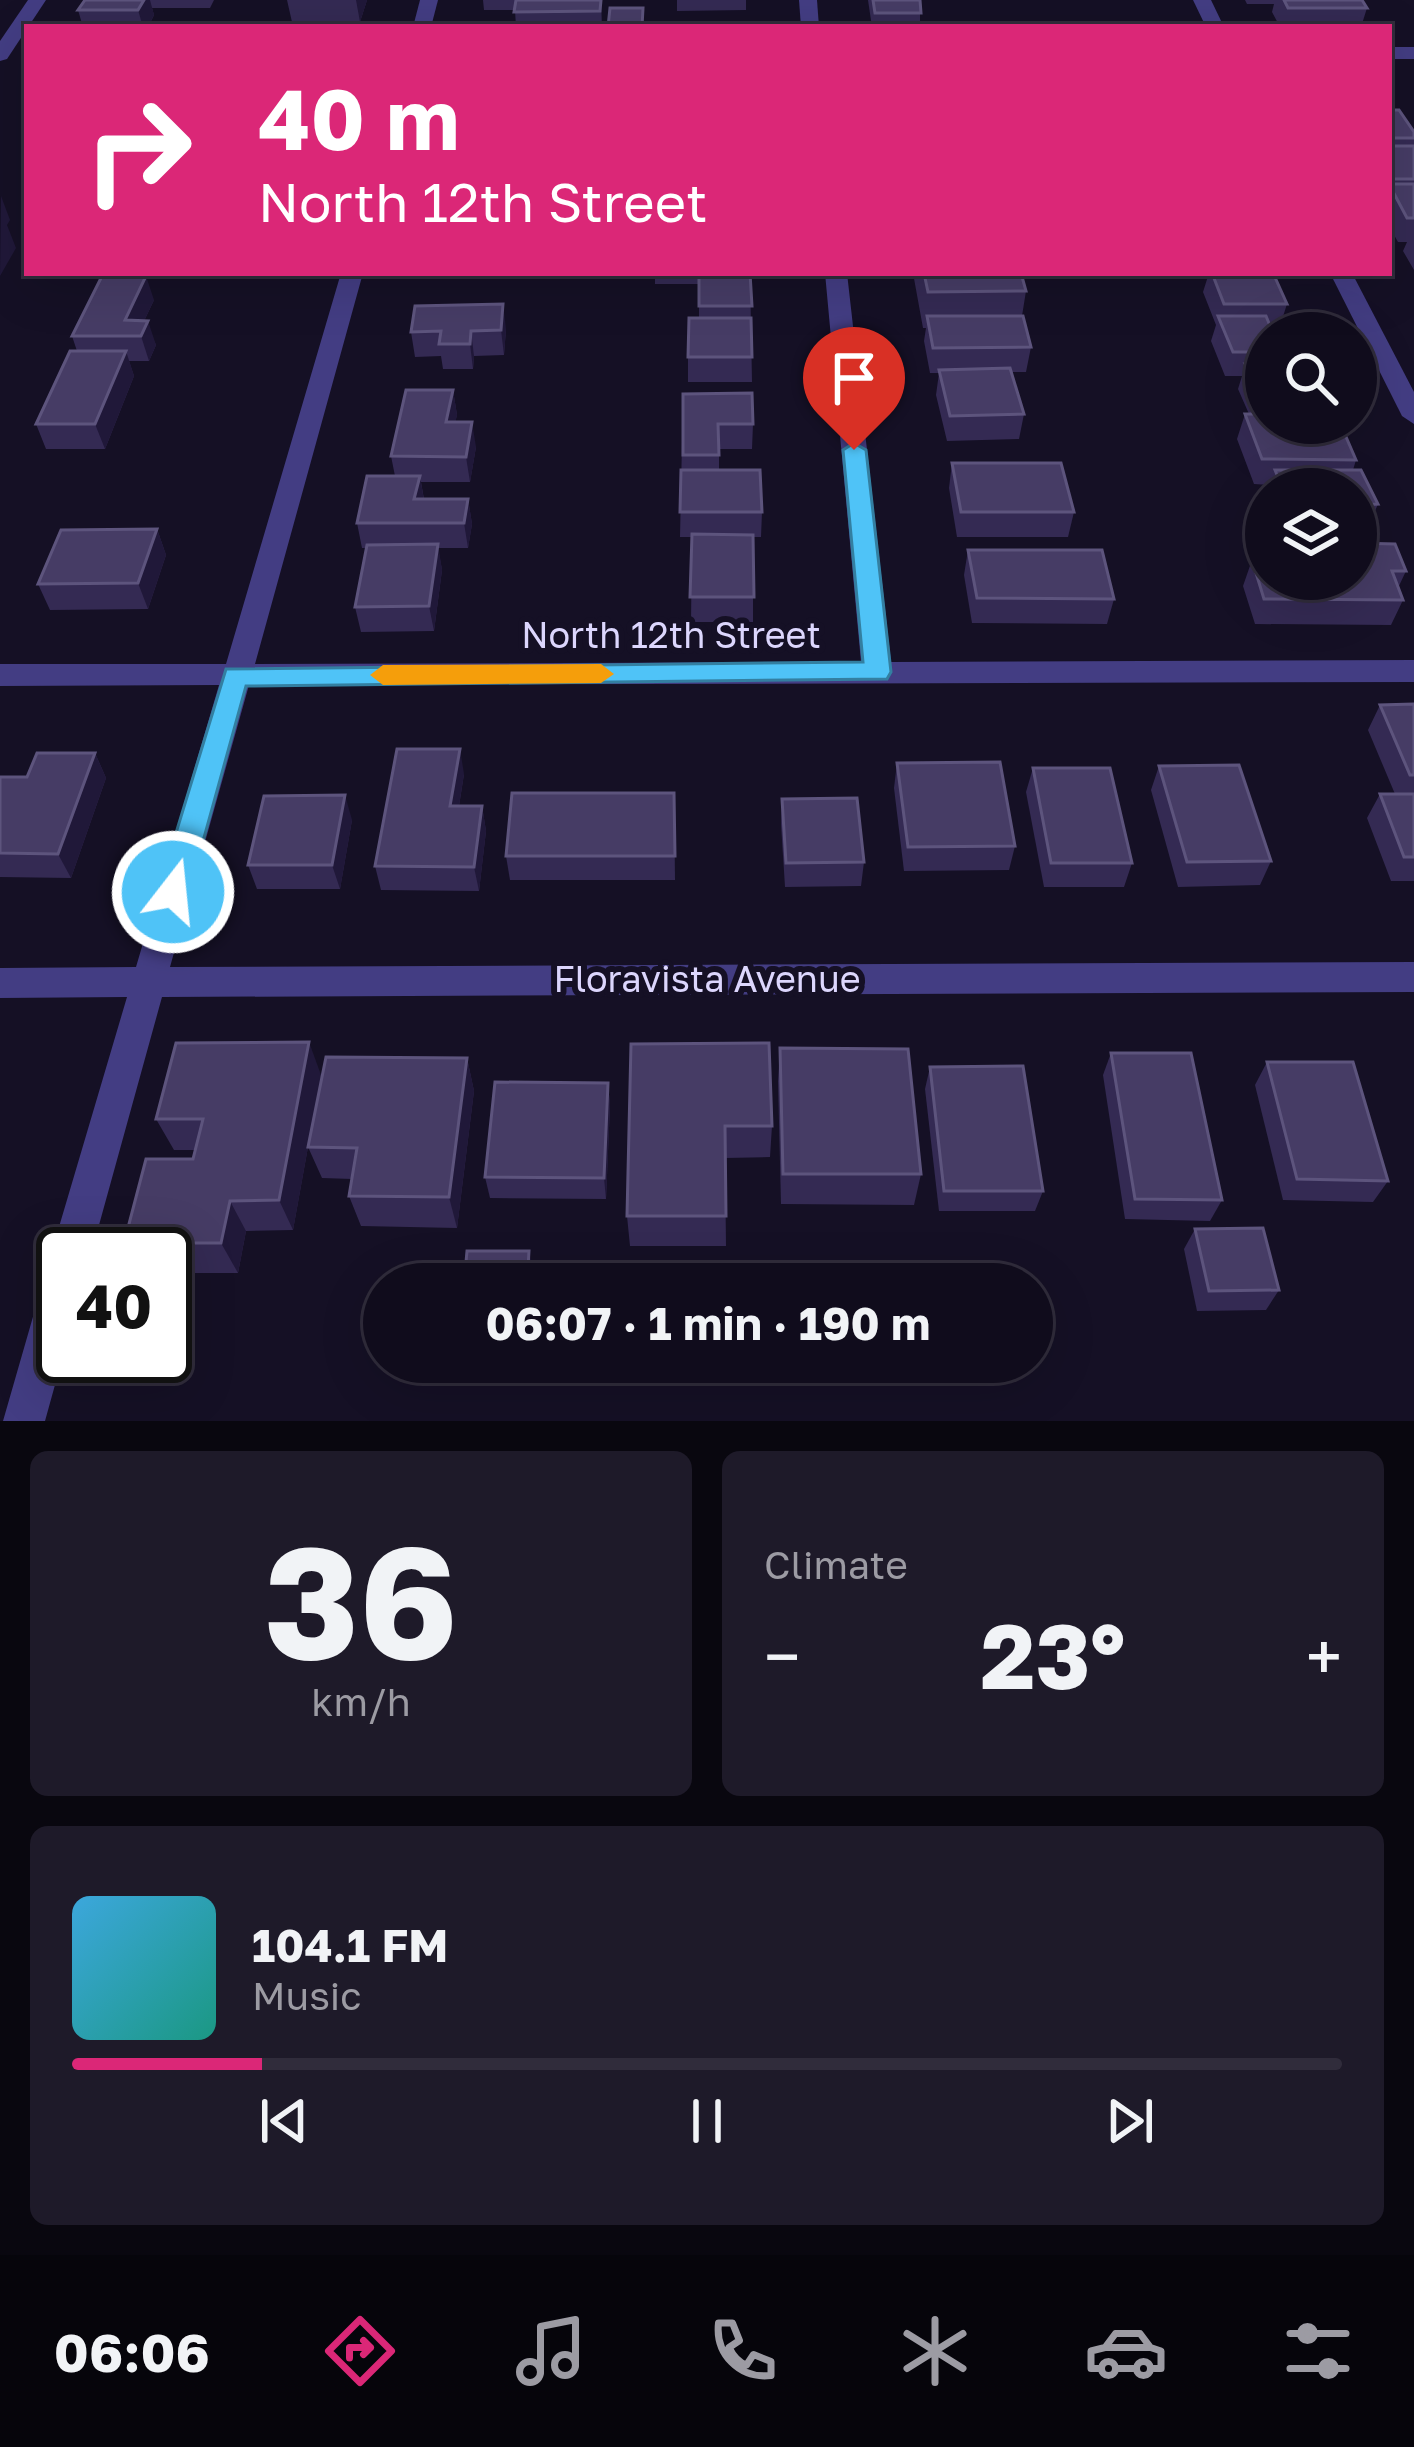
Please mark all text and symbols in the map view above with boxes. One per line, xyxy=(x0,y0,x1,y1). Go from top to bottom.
text: 40 m xyxy=(258,68,460,168)
icon: right xyxy=(60,72,216,228)
text: North 12th Street xyxy=(258,169,708,234)
map controls xyxy=(1245,312,1377,600)
button: search xyxy=(1245,312,1377,444)
pin xyxy=(803,327,905,450)
icon: arrive xyxy=(821,345,887,411)
button: layers xyxy=(1245,468,1377,600)
street label: North 12th Street xyxy=(521,613,821,656)
position arrow xyxy=(110,829,236,955)
street label: Floravista Avenue xyxy=(553,957,861,1000)
speed limit sign: 40 xyxy=(36,1227,192,1383)
text: 06:07 · 1 min · 190 m xyxy=(486,1296,930,1350)
text: 36 xyxy=(264,1506,458,1693)
text: Climate xyxy=(764,1541,908,1588)
text: 23° xyxy=(981,1601,1125,1709)
text: − xyxy=(764,1616,800,1696)
text: + xyxy=(1306,1616,1342,1696)
text: km/h xyxy=(311,1678,411,1725)
text: 104.1 FM xyxy=(252,1918,448,1972)
text: Music xyxy=(252,1972,362,2019)
icon: previous xyxy=(251,2088,317,2154)
icon: pause xyxy=(674,2088,740,2154)
icon: next xyxy=(1097,2088,1163,2154)
icon: directions xyxy=(318,2309,402,2393)
icon: music xyxy=(509,2309,593,2393)
icon: phone xyxy=(701,2309,785,2393)
icon: climate xyxy=(893,2309,977,2393)
icon: car xyxy=(1084,2309,1168,2393)
icon: filters xyxy=(1276,2309,1360,2393)
text: 06:06 xyxy=(54,2319,210,2384)

